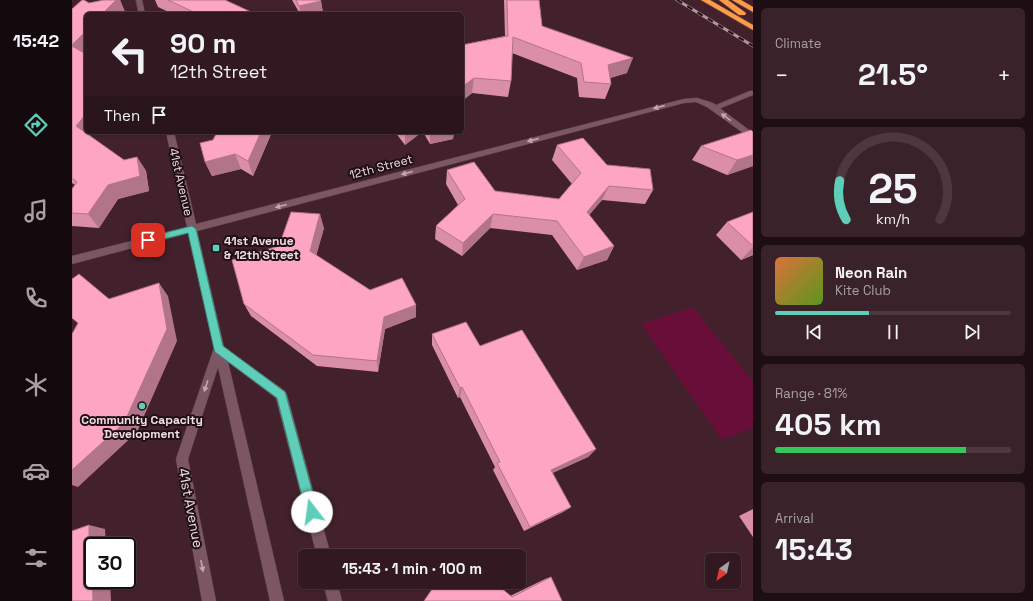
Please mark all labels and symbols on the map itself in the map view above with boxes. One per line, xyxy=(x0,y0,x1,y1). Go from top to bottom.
one-way arrow xyxy=(652,105,665,111)
one-way arrow xyxy=(720,113,731,121)
one-way arrow xyxy=(527,137,539,143)
street label: 41st Avenue xyxy=(165,146,197,218)
street label: 12th Street xyxy=(348,151,414,183)
one-way arrow xyxy=(401,170,413,176)
one-way arrow xyxy=(275,203,287,209)
pin xyxy=(131,223,165,257)
place label: 41st Avenue & 12th Street xyxy=(224,233,299,263)
marker: 41st Avenue & 12th Street xyxy=(211,243,221,253)
one-way arrow xyxy=(203,380,209,392)
marker: Community Capacity Development xyxy=(137,401,147,411)
place label: Community Capacity Development xyxy=(81,412,203,442)
street label: 41st Avenue xyxy=(174,467,208,549)
position arrow xyxy=(291,491,333,533)
speed limit sign: 30 xyxy=(84,537,136,589)
north arrow xyxy=(705,553,741,589)
one-way arrow xyxy=(199,560,205,572)

